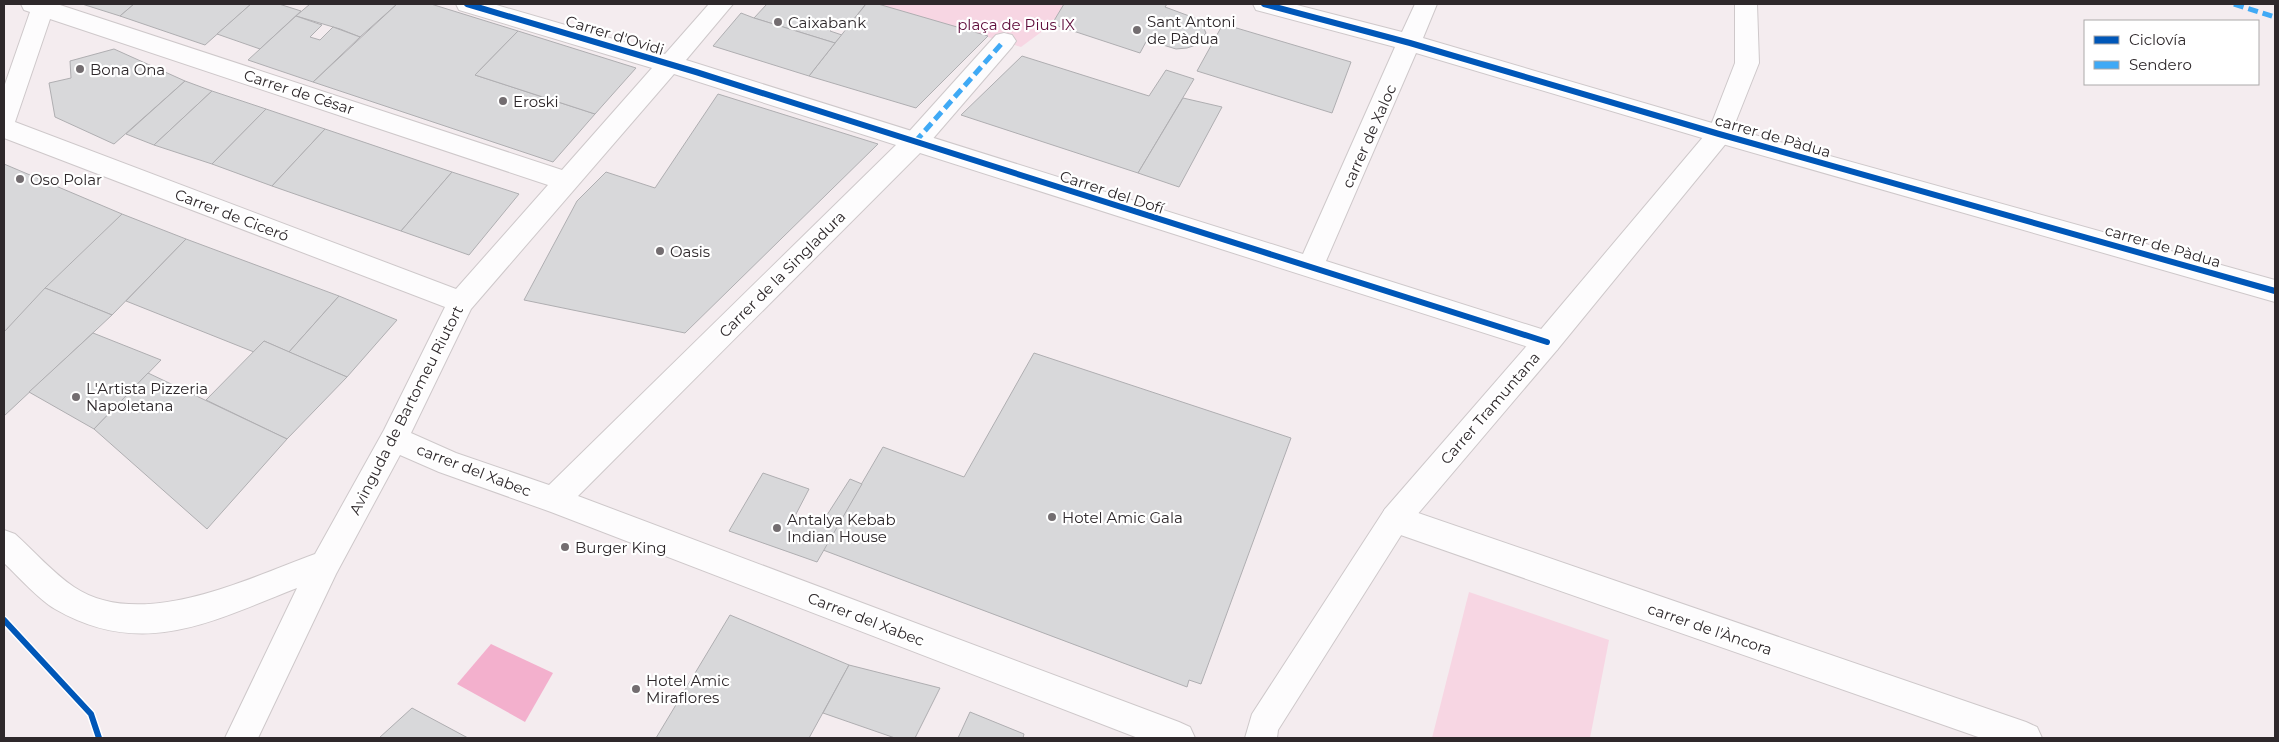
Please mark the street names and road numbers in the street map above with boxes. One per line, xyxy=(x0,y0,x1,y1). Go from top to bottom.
street label: Carrer d'Ovidi xyxy=(563,11,667,59)
street label: Carrer de César xyxy=(241,65,357,119)
street label: carrer de Xaloc xyxy=(1338,81,1400,191)
street label: carrer de Pàdua xyxy=(1713,110,1833,162)
street label: Carrer del Dofí xyxy=(1058,166,1167,218)
street label: Carrer de Ciceró xyxy=(172,185,292,245)
street label: Carrer de la Singladura xyxy=(715,207,849,341)
street label: carrer de Pàdua xyxy=(2103,220,2223,272)
street label: Avinguda de Bartomeu Riutort xyxy=(345,302,467,518)
street label: Carrer Tramuntana xyxy=(1436,348,1544,468)
street label: carrer del Xabec xyxy=(414,439,534,501)
street label: Carrer del Xabec xyxy=(805,588,927,650)
street label: carrer de l'Àncora xyxy=(1645,599,1775,659)

